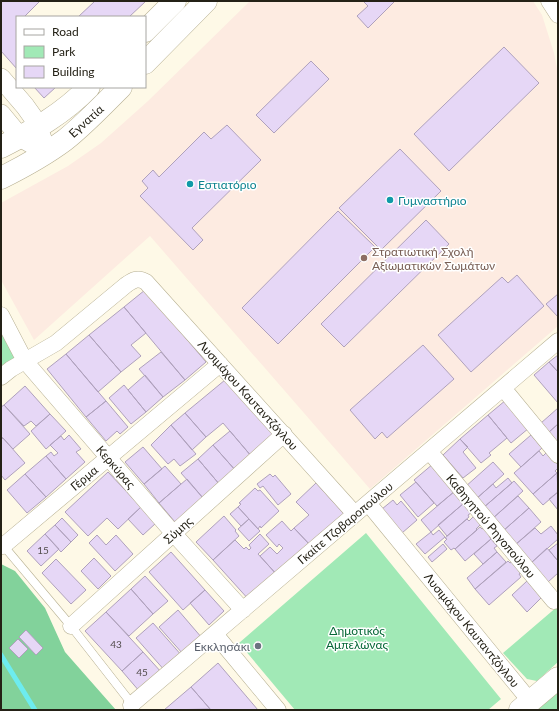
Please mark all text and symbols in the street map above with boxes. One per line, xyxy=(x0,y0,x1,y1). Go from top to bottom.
legend xyxy=(16,16,146,88)
text: Road xyxy=(52,24,79,39)
text: Park xyxy=(52,44,76,59)
text: Building xyxy=(52,64,95,79)
street label: Εγνατία xyxy=(65,101,107,141)
place label: Εστιατόριο xyxy=(198,177,257,192)
marker: Εστιατόριο xyxy=(185,179,195,189)
place label: Γυμναστήριο xyxy=(398,193,467,208)
marker: Γυμναστήριο xyxy=(385,195,395,205)
place label: Στρατιωτική Σχολή Αξιωματικών Σωμάτων xyxy=(372,244,495,273)
marker: Στρατιωτική Σχολή Αξιωματικών Σωμάτων xyxy=(359,253,369,263)
street label: Λυσιμάχου Καυταντζόγλου xyxy=(195,337,301,453)
street label: Κερκύρας xyxy=(93,442,139,492)
street label: Γέρμα xyxy=(67,462,101,494)
street label: Καθηγητού Ρηγοπούλου xyxy=(443,471,539,581)
street label: Γκαίτε Τζοβαροπούλου xyxy=(294,479,396,567)
street label: Σύμης xyxy=(161,513,196,547)
house number: 15 xyxy=(37,544,49,556)
street label: Λυσιμάχου Καυταντζόγλου xyxy=(421,570,523,690)
park label: Δημοτικός Αμπελώνας xyxy=(326,623,389,652)
house number: 43 xyxy=(110,638,122,650)
place label: Εκκλησάκι xyxy=(194,639,251,654)
marker: Εκκλησάκι xyxy=(253,641,263,651)
house number: 45 xyxy=(136,666,148,678)

